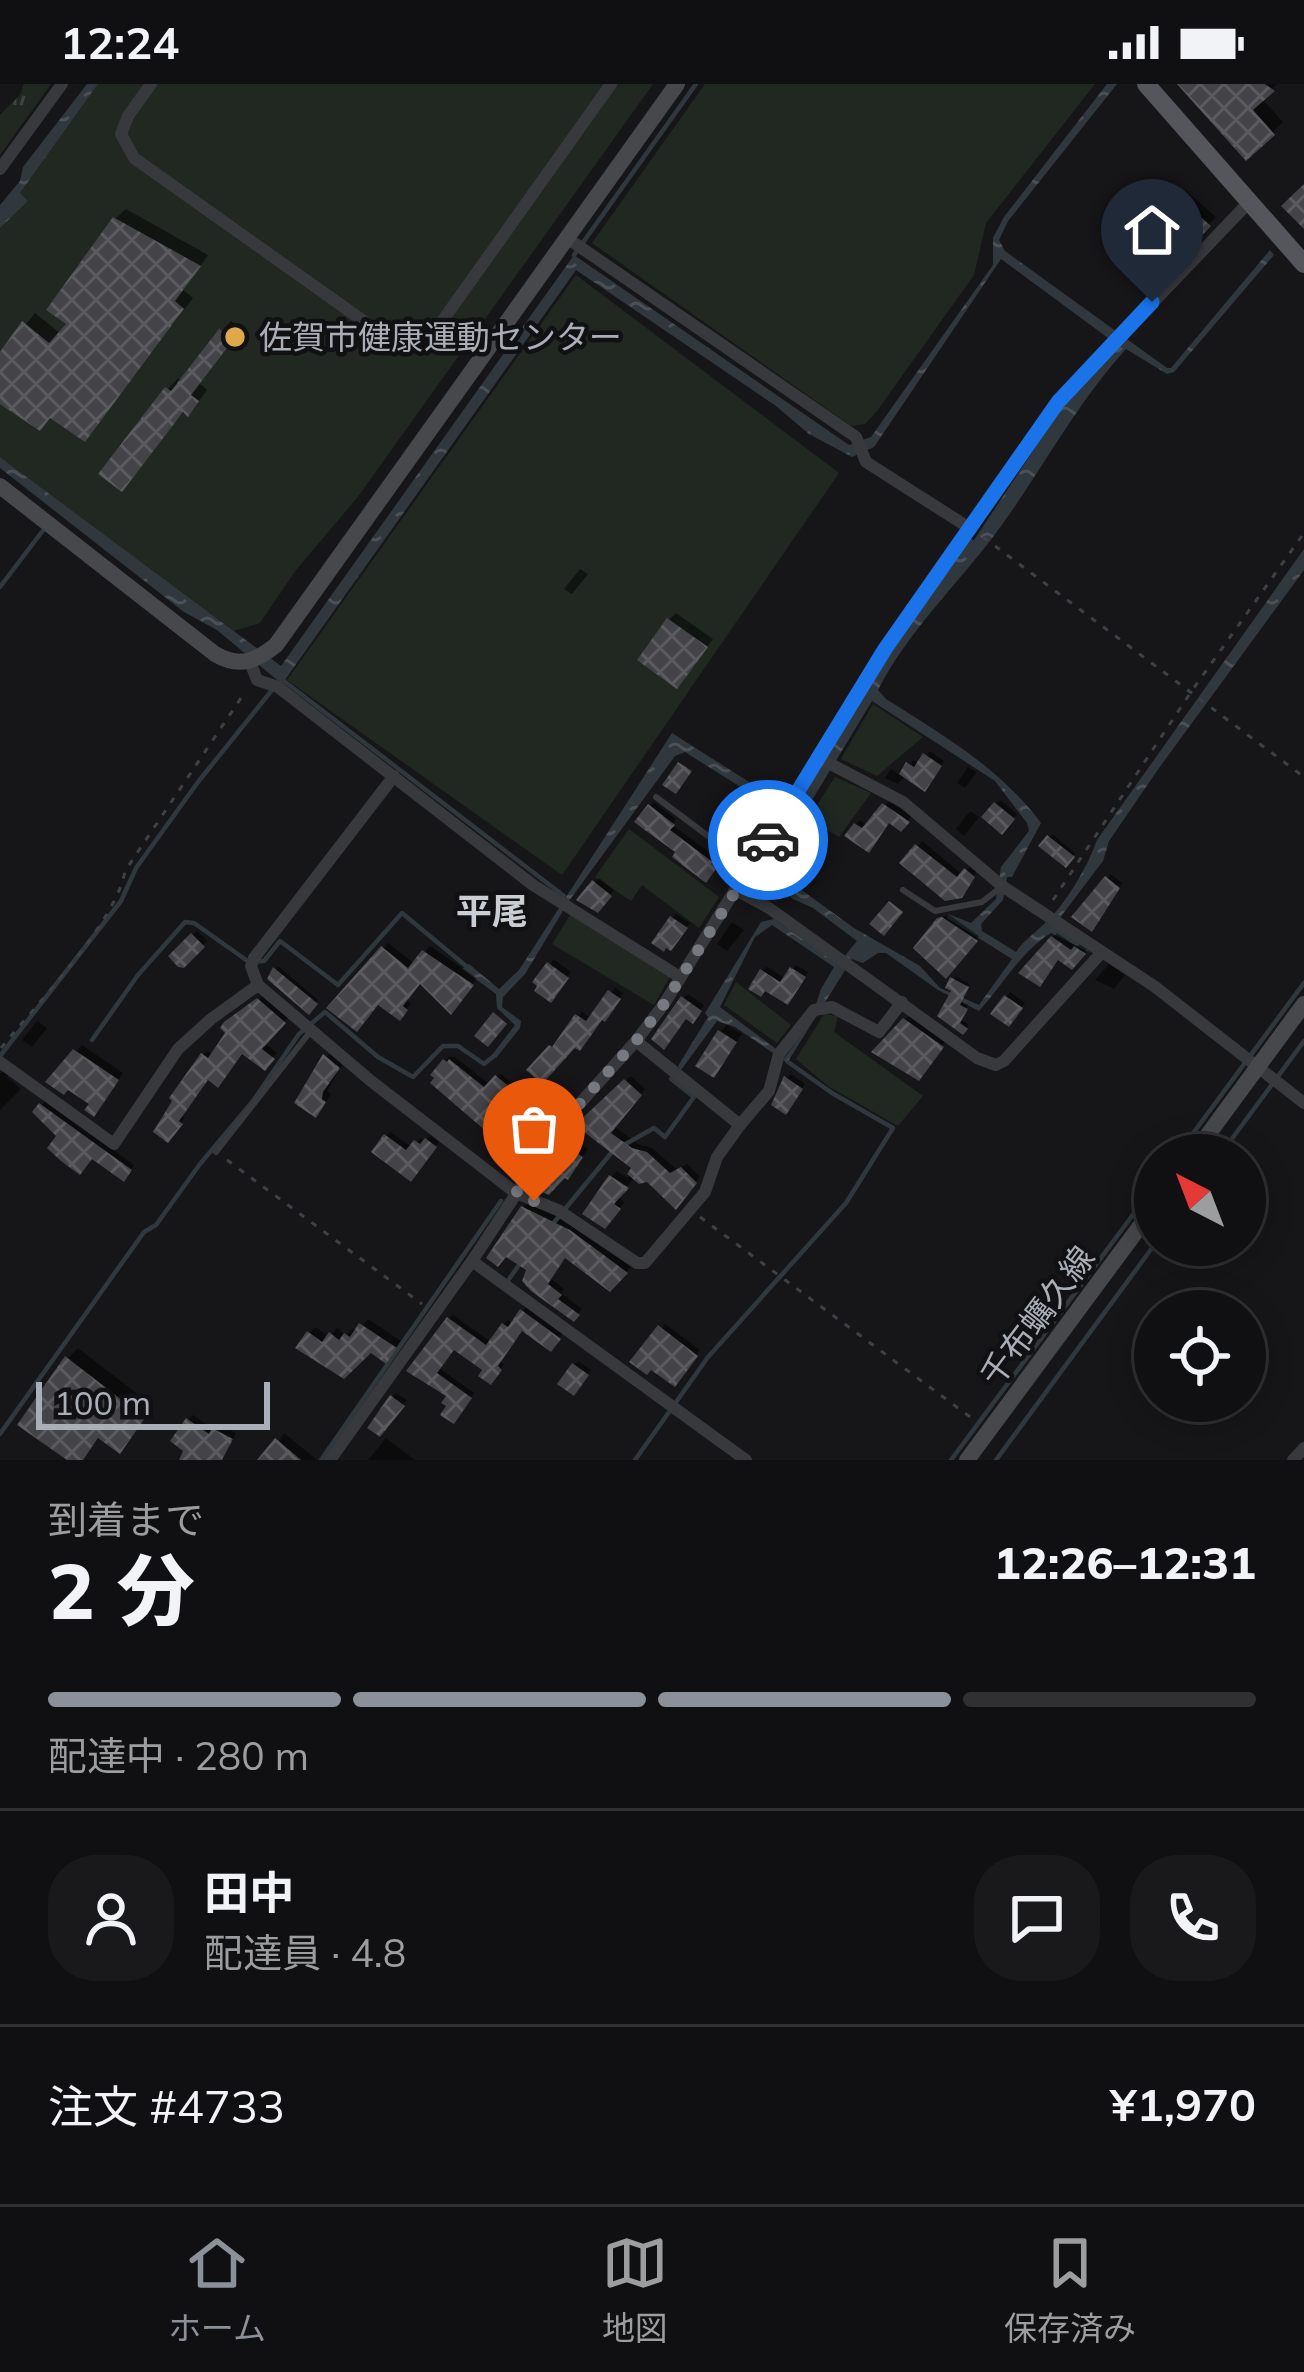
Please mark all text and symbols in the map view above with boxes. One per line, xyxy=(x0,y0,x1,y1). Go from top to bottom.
text: 12:24 xyxy=(60,14,179,70)
pin xyxy=(1101,179,1203,302)
icon: home xyxy=(1119,197,1185,263)
place label: 佐賀市健康運動センター xyxy=(259,316,622,357)
marker: 佐賀市健康運動センター xyxy=(222,324,248,350)
courier xyxy=(708,780,828,900)
icon: car xyxy=(735,807,801,873)
district label: 平尾 xyxy=(456,888,528,933)
pin xyxy=(483,1078,585,1201)
icon: bag xyxy=(501,1096,567,1162)
north arrow xyxy=(1134,1134,1266,1266)
map controls xyxy=(1134,1134,1266,1422)
street label: 千布蠣久線 xyxy=(971,1237,1103,1394)
button: locate xyxy=(1134,1290,1266,1422)
scale bar xyxy=(36,1376,270,1429)
text: 100 m xyxy=(54,1382,151,1423)
text: 到着まで xyxy=(48,1495,204,1544)
text: 12:26–12:31 xyxy=(994,1534,1256,1590)
text: 2 分 xyxy=(48,1541,195,1639)
text: 配達中 · 280 m xyxy=(48,1731,309,1780)
button: person xyxy=(48,1855,174,1981)
button: chat xyxy=(974,1855,1100,1981)
button: phone xyxy=(1130,1855,1256,1981)
text: 田中 xyxy=(204,1864,294,1920)
text: 配達員 · 4.8 xyxy=(204,1928,406,1977)
text: ¥1,970 xyxy=(1110,2076,1256,2132)
text: 注文 #4733 xyxy=(48,2078,285,2134)
tab: ホーム xyxy=(168,2230,266,2350)
tab: 地図 xyxy=(602,2230,668,2350)
tab: 保存済み xyxy=(1004,2230,1136,2350)

